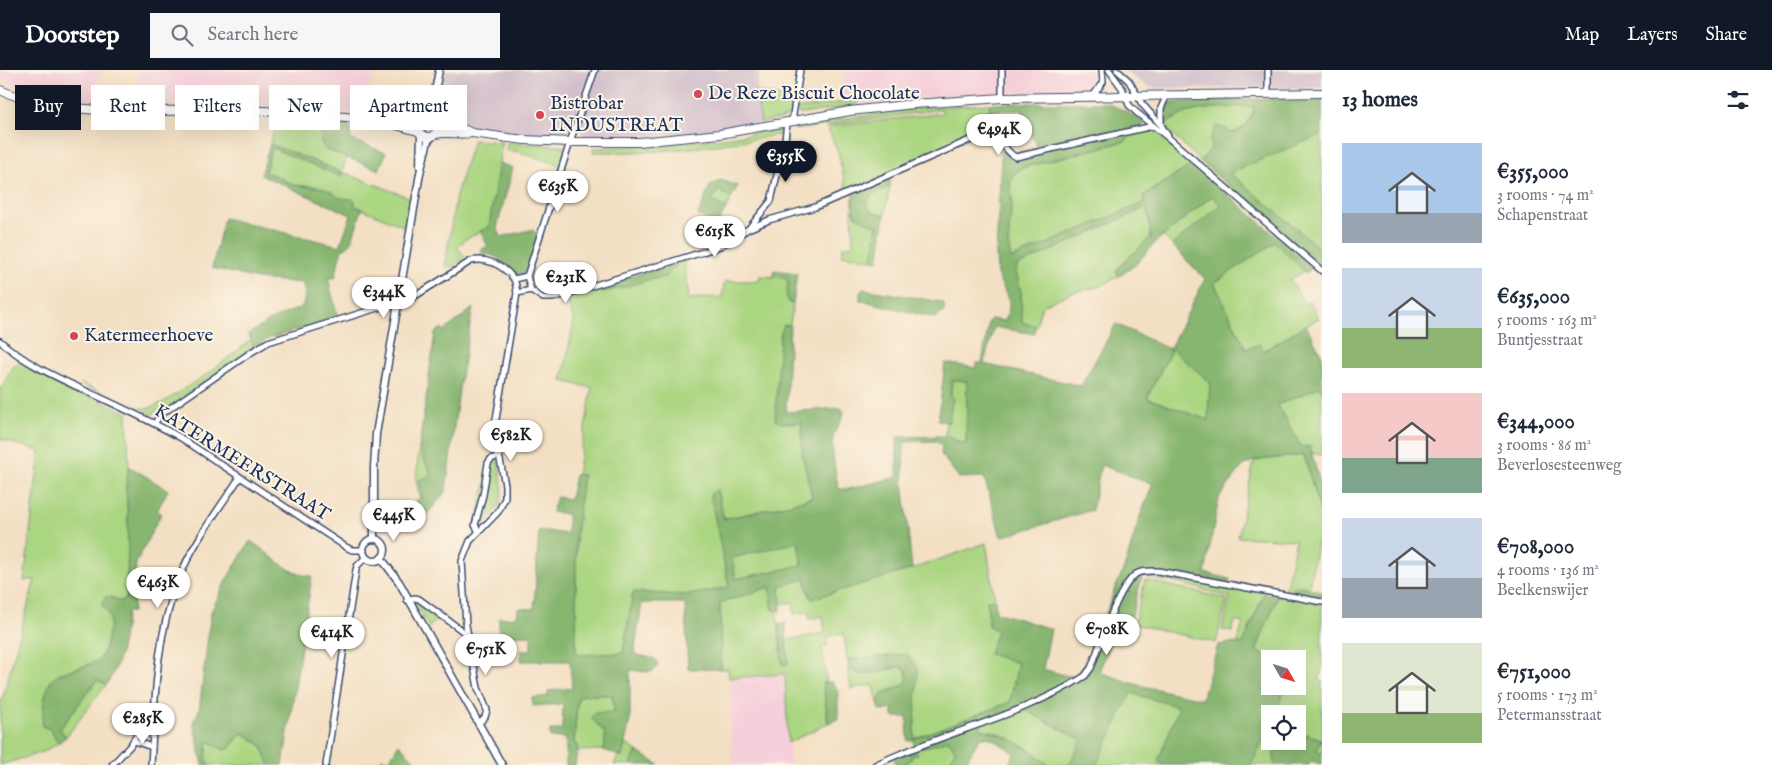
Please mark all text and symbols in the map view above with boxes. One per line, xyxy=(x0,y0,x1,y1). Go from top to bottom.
search box xyxy=(150,13,500,58)
text: Doorstep xyxy=(25,20,120,51)
icon: search xyxy=(168,21,196,49)
text: Search here xyxy=(208,23,298,47)
text: Map xyxy=(1565,24,1599,47)
text: Layers xyxy=(1627,24,1678,47)
text: Share xyxy=(1706,24,1747,47)
place label: De Reze Biscuit Chocolate xyxy=(708,82,920,106)
chip: Buy xyxy=(15,85,81,130)
chip: Rent xyxy=(91,85,165,130)
chip: Filters xyxy=(175,85,259,130)
chip: New xyxy=(269,85,340,130)
chip: Apartment xyxy=(350,85,467,130)
icon: filters xyxy=(1724,86,1752,114)
text: 13 homes xyxy=(1342,87,1418,114)
marker: De Reze Biscuit Chocolate xyxy=(692,88,704,100)
place label: Bistrobar INDUSTREAT xyxy=(550,92,683,138)
marker: Bistrobar INDUSTREAT xyxy=(534,109,546,121)
pin: €494K xyxy=(964,114,1034,156)
text: €494K xyxy=(977,120,1021,140)
pin: €355K xyxy=(751,140,821,183)
text: €355K xyxy=(767,147,805,167)
text: €355,000 xyxy=(1497,159,1569,186)
icon: home xyxy=(1382,163,1442,223)
pin: €635K xyxy=(523,170,593,213)
text: €635K xyxy=(538,177,578,197)
text: 3 rooms · 74 m² xyxy=(1497,186,1594,206)
text: Schapenstraat xyxy=(1497,206,1588,226)
pin: €615K xyxy=(680,216,750,258)
text: €615K xyxy=(695,222,735,242)
pin: €231K xyxy=(531,262,601,304)
text: €231K xyxy=(546,268,586,288)
pin: €344K xyxy=(349,276,419,319)
text: €344K xyxy=(363,283,405,303)
text: €635,000 xyxy=(1497,284,1570,311)
icon: home xyxy=(1382,288,1442,348)
text: 5 rooms · 163 m² xyxy=(1497,311,1597,331)
place label: Katermeerhoeve xyxy=(84,324,213,348)
marker: Katermeerhoeve xyxy=(68,330,80,342)
text: Buntjesstraat xyxy=(1497,331,1583,351)
street label: KATERMEERSTRAAT xyxy=(150,399,335,527)
text: €344,000 xyxy=(1497,409,1575,436)
icon: home xyxy=(1382,413,1442,473)
pin: €582K xyxy=(476,420,546,462)
text: €582K xyxy=(491,426,531,446)
text: 3 rooms · 86 m² xyxy=(1497,436,1591,456)
text: Beverlosesteenweg xyxy=(1497,456,1622,476)
pin: €445K xyxy=(359,500,429,542)
text: €445K xyxy=(373,506,415,526)
text: €708,000 xyxy=(1497,534,1574,561)
icon: home xyxy=(1382,538,1442,598)
text: 4 rooms · 136 m² xyxy=(1497,561,1599,581)
pin: €463K xyxy=(123,566,193,609)
text: €463K xyxy=(137,573,179,593)
text: Beelkenswijer xyxy=(1497,581,1588,601)
pin: €708K xyxy=(1072,614,1142,656)
pin: €414K xyxy=(297,616,367,659)
text: €708K xyxy=(1086,620,1128,640)
text: €414K xyxy=(311,623,353,643)
pin: €751K xyxy=(451,634,521,676)
text: €751K xyxy=(466,640,506,660)
north arrow xyxy=(1261,650,1306,695)
map controls xyxy=(1261,650,1306,750)
text: €751,000 xyxy=(1497,659,1571,686)
icon: home xyxy=(1382,663,1442,723)
text: 5 rooms · 173 m² xyxy=(1497,686,1598,706)
pin: €285K xyxy=(108,702,178,745)
button: locate xyxy=(1261,705,1306,750)
text: Petermansstraat xyxy=(1497,706,1602,726)
text: €285K xyxy=(123,709,163,729)

